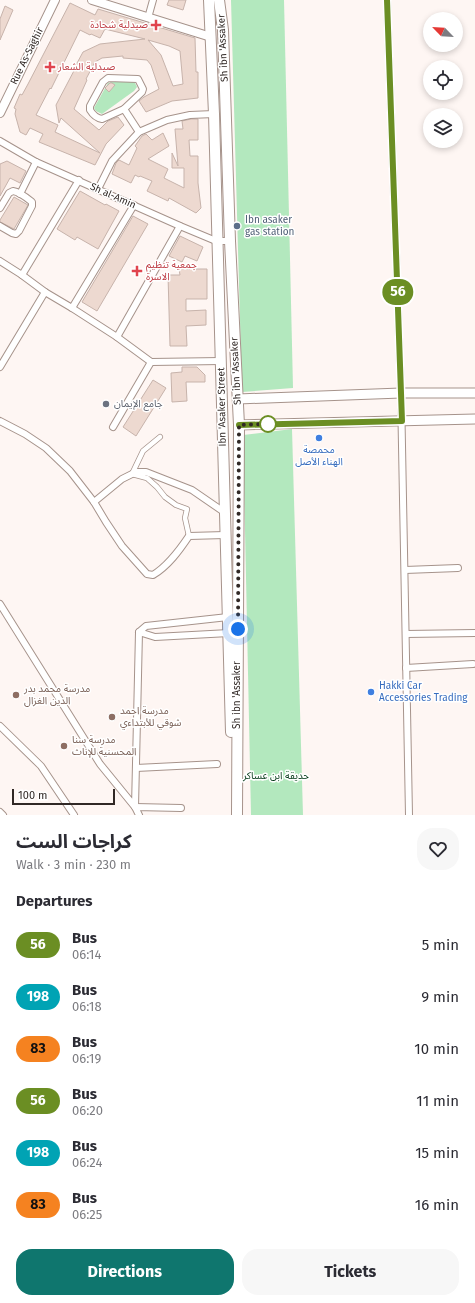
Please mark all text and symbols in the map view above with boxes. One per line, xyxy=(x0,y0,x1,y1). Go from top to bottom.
north arrow xyxy=(423,12,463,52)
map controls xyxy=(423,12,463,148)
street label: Sh ibn 'Assaker xyxy=(215,14,231,82)
place label: صيدلية شحادة xyxy=(90,19,148,31)
marker: صيدلية شحادة xyxy=(151,20,161,30)
street label: Rue As-Saghir xyxy=(8,25,46,87)
button: locate xyxy=(423,60,463,100)
place label: صيدلية الشعار xyxy=(57,61,115,73)
marker: صيدلية الشعار xyxy=(45,62,55,72)
button: layers xyxy=(423,108,463,148)
street label: Sh al-Amin xyxy=(88,181,138,211)
place label: Ibn asaker gas station xyxy=(245,214,294,238)
marker: Ibn asaker gas station xyxy=(232,221,242,231)
place label: جمعية تنظيم الاسرة xyxy=(146,259,197,283)
marker: جمعية تنظيم الاسرة xyxy=(131,265,143,277)
line badge: 56 xyxy=(380,279,416,305)
text: 56 xyxy=(390,283,406,300)
street label: Sh ibn 'Assaker xyxy=(228,337,244,405)
street label: Ibn 'Asaker Street xyxy=(215,367,229,447)
place label: جامع الإيمان xyxy=(114,398,163,411)
marker: جامع الإيمان xyxy=(101,399,111,409)
unlabelled marker xyxy=(259,415,277,433)
marker: محمصة الهناء الأصل xyxy=(314,433,324,443)
place label: محمصة الهناء الأصل xyxy=(295,444,343,468)
your location xyxy=(228,619,248,639)
street label: Sh ibn 'Assaker xyxy=(231,661,243,729)
place label: Hakki Car Accessories Trading xyxy=(379,680,468,704)
place label: مدرسة محمد بدر الدين الغزال xyxy=(23,683,90,707)
marker: Hakki Car Accessories Trading xyxy=(366,687,376,697)
marker: مدرسة محمد بدر الدين الغزال xyxy=(11,690,21,700)
place label: مدرسة احمد شوقي للأبتداءي xyxy=(120,705,182,730)
marker: مدرسة احمد شوقي للأبتداءي xyxy=(107,712,117,722)
place label: مدرسة سنا المحسنية للإناث xyxy=(72,734,136,758)
marker: مدرسة سنا المحسنية للإناث xyxy=(59,741,69,751)
park label: حديقة ابن عساكر xyxy=(242,770,309,782)
scale bar xyxy=(12,787,115,806)
text: 100 m xyxy=(18,789,47,802)
button: heart xyxy=(417,828,459,870)
text: كراجات الست xyxy=(16,830,132,853)
text: Walk · 3 min · 230 m xyxy=(16,857,131,872)
text: Departures xyxy=(16,892,93,910)
text: Bus xyxy=(72,929,97,947)
text: 56 xyxy=(30,936,46,953)
text: 5 min xyxy=(422,936,459,954)
text: 06:14 xyxy=(72,947,101,962)
text: Bus xyxy=(72,981,97,999)
text: 198 xyxy=(27,988,49,1005)
text: 9 min xyxy=(421,988,459,1006)
text: 06:18 xyxy=(72,999,102,1014)
text: Bus xyxy=(72,1033,97,1051)
text: 83 xyxy=(30,1040,46,1057)
text: 10 min xyxy=(414,1040,459,1058)
text: 06:19 xyxy=(72,1051,101,1066)
text: Bus xyxy=(72,1085,97,1103)
text: 56 xyxy=(30,1092,46,1109)
text: 11 min xyxy=(416,1092,459,1110)
text: 06:20 xyxy=(72,1103,103,1118)
text: Bus xyxy=(72,1137,97,1155)
text: 198 xyxy=(27,1144,49,1161)
text: 15 min xyxy=(415,1144,459,1162)
text: 06:24 xyxy=(72,1155,102,1170)
text: Bus xyxy=(72,1189,97,1207)
text: 83 xyxy=(30,1196,46,1213)
text: 16 min xyxy=(415,1196,459,1214)
text: 06:25 xyxy=(72,1207,102,1222)
button: Directions xyxy=(16,1249,234,1295)
button: Tickets xyxy=(242,1249,459,1295)

